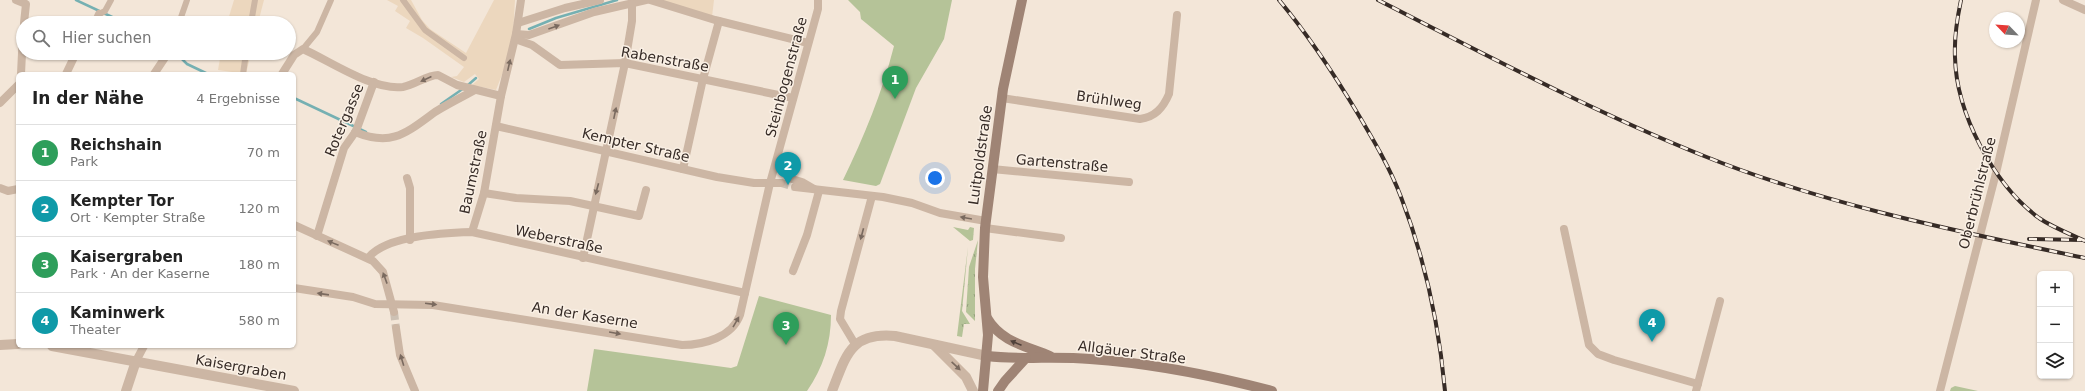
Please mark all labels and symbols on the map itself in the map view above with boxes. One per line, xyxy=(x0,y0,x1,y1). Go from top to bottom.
north arrow xyxy=(1989,12,2025,48)
street label: Steinbogenstraße xyxy=(762,15,810,139)
one-way arrow xyxy=(548,23,560,29)
street label: Rabenstraße xyxy=(620,43,710,75)
one-way arrow xyxy=(507,59,513,71)
pin: 1 xyxy=(882,66,908,99)
one-way arrow xyxy=(420,76,432,82)
street label: Rotergasse xyxy=(321,81,367,159)
street label: Brühlweg xyxy=(1075,87,1143,113)
street label: Luitpoldstraße xyxy=(965,104,995,206)
one-way arrow xyxy=(612,107,618,119)
street label: Kempter Straße xyxy=(581,125,691,165)
street label: Baumstraße xyxy=(456,129,490,215)
street label: Oberbrühlstraße xyxy=(1955,135,1999,251)
street label: Gartenstraße xyxy=(1015,151,1109,175)
pin: 2 xyxy=(775,152,801,185)
your location xyxy=(925,168,945,188)
one-way arrow xyxy=(594,183,600,195)
one-way arrow xyxy=(960,215,972,221)
street label: Weberstraße xyxy=(514,222,604,256)
one-way arrow xyxy=(859,228,865,240)
one-way arrow xyxy=(326,239,338,245)
one-way arrow xyxy=(382,272,388,284)
one-way arrow xyxy=(317,290,329,297)
street label: An der Kaserne xyxy=(531,299,639,331)
one-way arrow xyxy=(425,301,437,308)
pin: 4 xyxy=(1639,309,1665,342)
pin: 3 xyxy=(773,312,799,345)
one-way arrow xyxy=(733,316,740,328)
one-way arrow xyxy=(609,330,621,336)
street label: Allgäuer Straße xyxy=(1077,337,1187,367)
one-way arrow xyxy=(1010,340,1022,346)
street label: Kaisergraben xyxy=(194,351,288,383)
one-way arrow xyxy=(399,354,405,366)
one-way arrow xyxy=(951,362,961,371)

